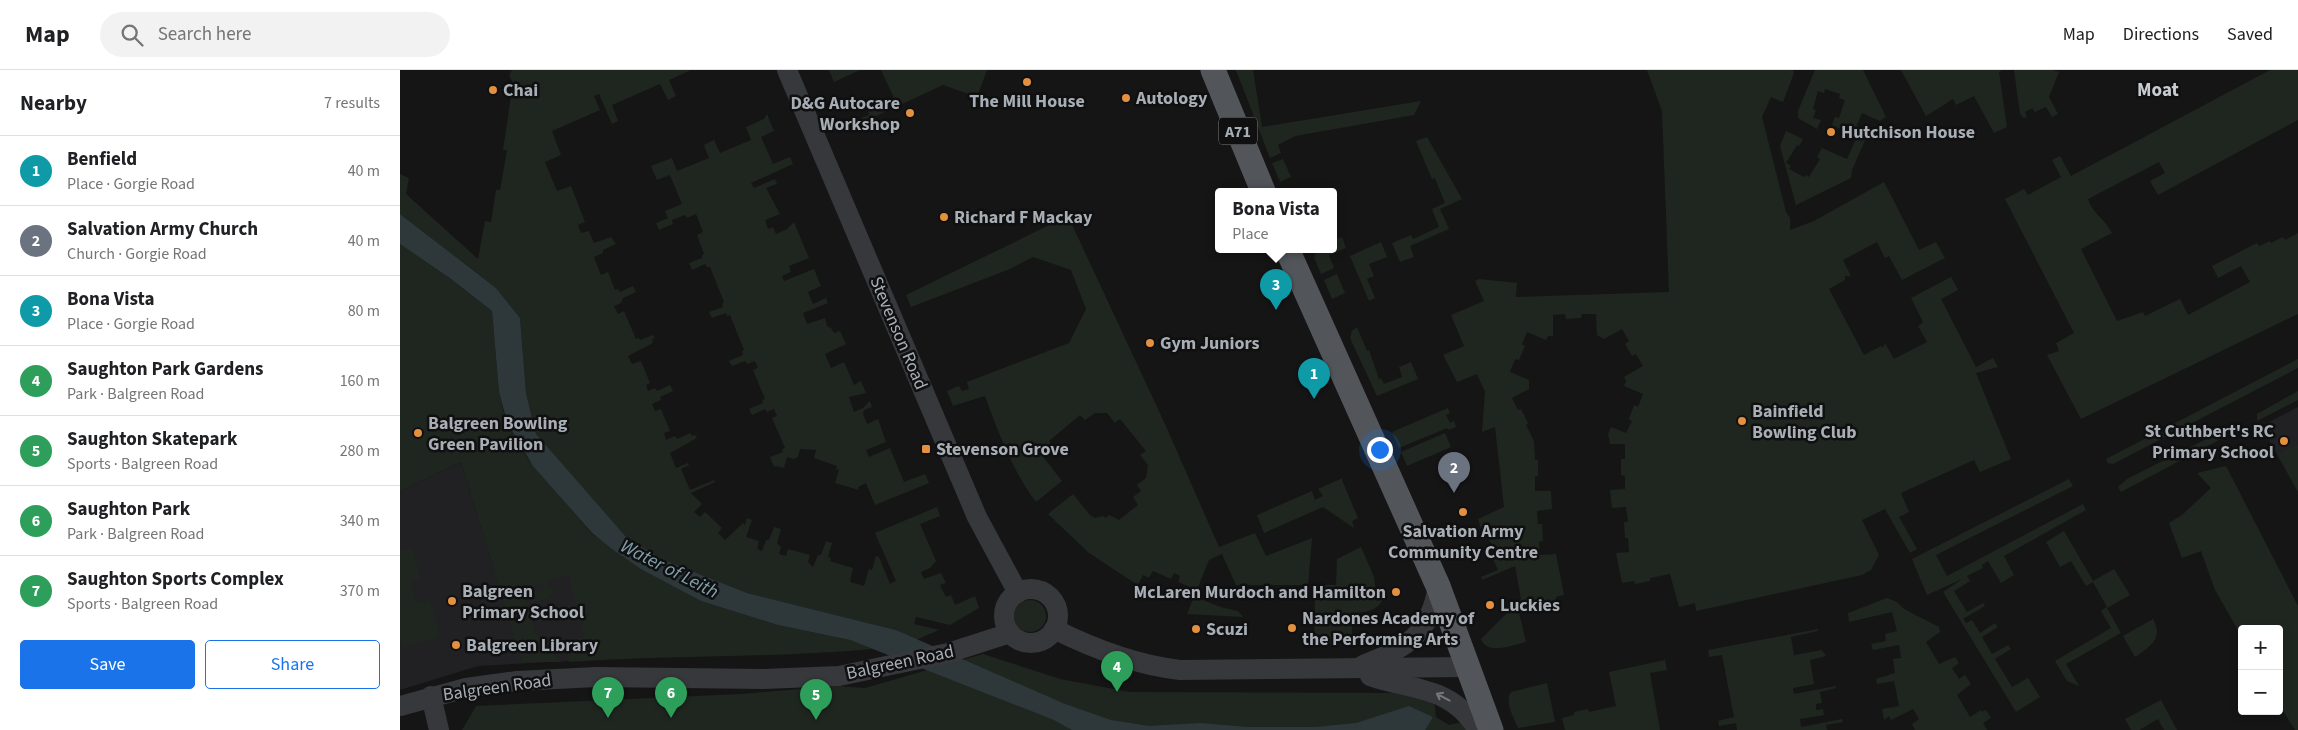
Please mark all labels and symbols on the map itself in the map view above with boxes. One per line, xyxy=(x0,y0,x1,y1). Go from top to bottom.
marker: The Mill House xyxy=(1021,76,1033,88)
district label: Moat xyxy=(2137,77,2179,104)
place label: Chai xyxy=(503,78,538,103)
marker: Chai xyxy=(487,84,499,96)
place label: Autology xyxy=(1135,86,1208,111)
place label: The Mill House xyxy=(969,89,1085,114)
place label: D&G Autocare Workshop xyxy=(790,91,900,137)
marker: Autology xyxy=(1120,92,1132,104)
marker: D&G Autocare Workshop xyxy=(904,107,916,119)
road number: A71 xyxy=(1219,118,1257,144)
place label: Hutchison House xyxy=(1841,120,1975,145)
marker: Hutchison House xyxy=(1825,126,1837,138)
place label: Richard F Mackay xyxy=(954,205,1093,230)
marker: Richard F Mackay xyxy=(938,211,950,223)
pin: 3 xyxy=(1260,269,1292,310)
street label: Stevenson Road xyxy=(863,273,934,394)
place label: Gym Juniors xyxy=(1160,331,1260,356)
marker: Gym Juniors xyxy=(1144,337,1156,349)
pin: 1 xyxy=(1298,358,1330,399)
place label: Bainfield Bowling Club xyxy=(1752,399,1857,445)
place label: Balgreen Bowling Green Pavilion xyxy=(428,411,568,457)
marker: Bainfield Bowling Club xyxy=(1736,415,1748,427)
place label: St Cuthbert's RC Primary School xyxy=(2144,419,2275,465)
marker: Balgreen Bowling Green Pavilion xyxy=(412,427,424,439)
marker: St Cuthbert's RC Primary School xyxy=(2278,435,2290,447)
place label: Stevenson Grove xyxy=(936,437,1069,462)
your location xyxy=(1367,437,1393,463)
marker: Stevenson Grove xyxy=(920,443,932,455)
pin: 2 xyxy=(1438,452,1470,493)
marker: Salvation Army Community Centre xyxy=(1457,506,1469,518)
place label: Salvation Army Community Centre xyxy=(1388,519,1538,565)
water label: Water of Leith xyxy=(616,533,723,606)
place label: Balgreen Primary School xyxy=(462,579,584,625)
place label: McLaren Murdoch and Hamilton xyxy=(1134,580,1386,605)
marker: McLaren Murdoch and Hamilton xyxy=(1390,586,1402,598)
place label: Luckies xyxy=(1500,593,1560,618)
marker: Balgreen Primary School xyxy=(446,595,458,607)
marker: Luckies xyxy=(1484,599,1496,611)
place label: Nardones Academy of the Performing Arts xyxy=(1302,606,1475,652)
place label: Scuzi xyxy=(1206,617,1248,642)
marker: Nardones Academy of the Performing Arts xyxy=(1286,622,1298,634)
marker: Scuzi xyxy=(1190,623,1202,635)
place label: Balgreen Library xyxy=(466,633,599,658)
marker: Balgreen Library xyxy=(450,639,462,651)
street label: Balgreen Road xyxy=(844,639,956,686)
pin: 4 xyxy=(1101,651,1133,692)
street label: Balgreen Road xyxy=(441,668,553,707)
pin: 7 xyxy=(592,677,624,718)
pin: 6 xyxy=(655,677,687,718)
pin: 5 xyxy=(800,679,832,720)
one-way arrow xyxy=(1436,692,1451,701)

